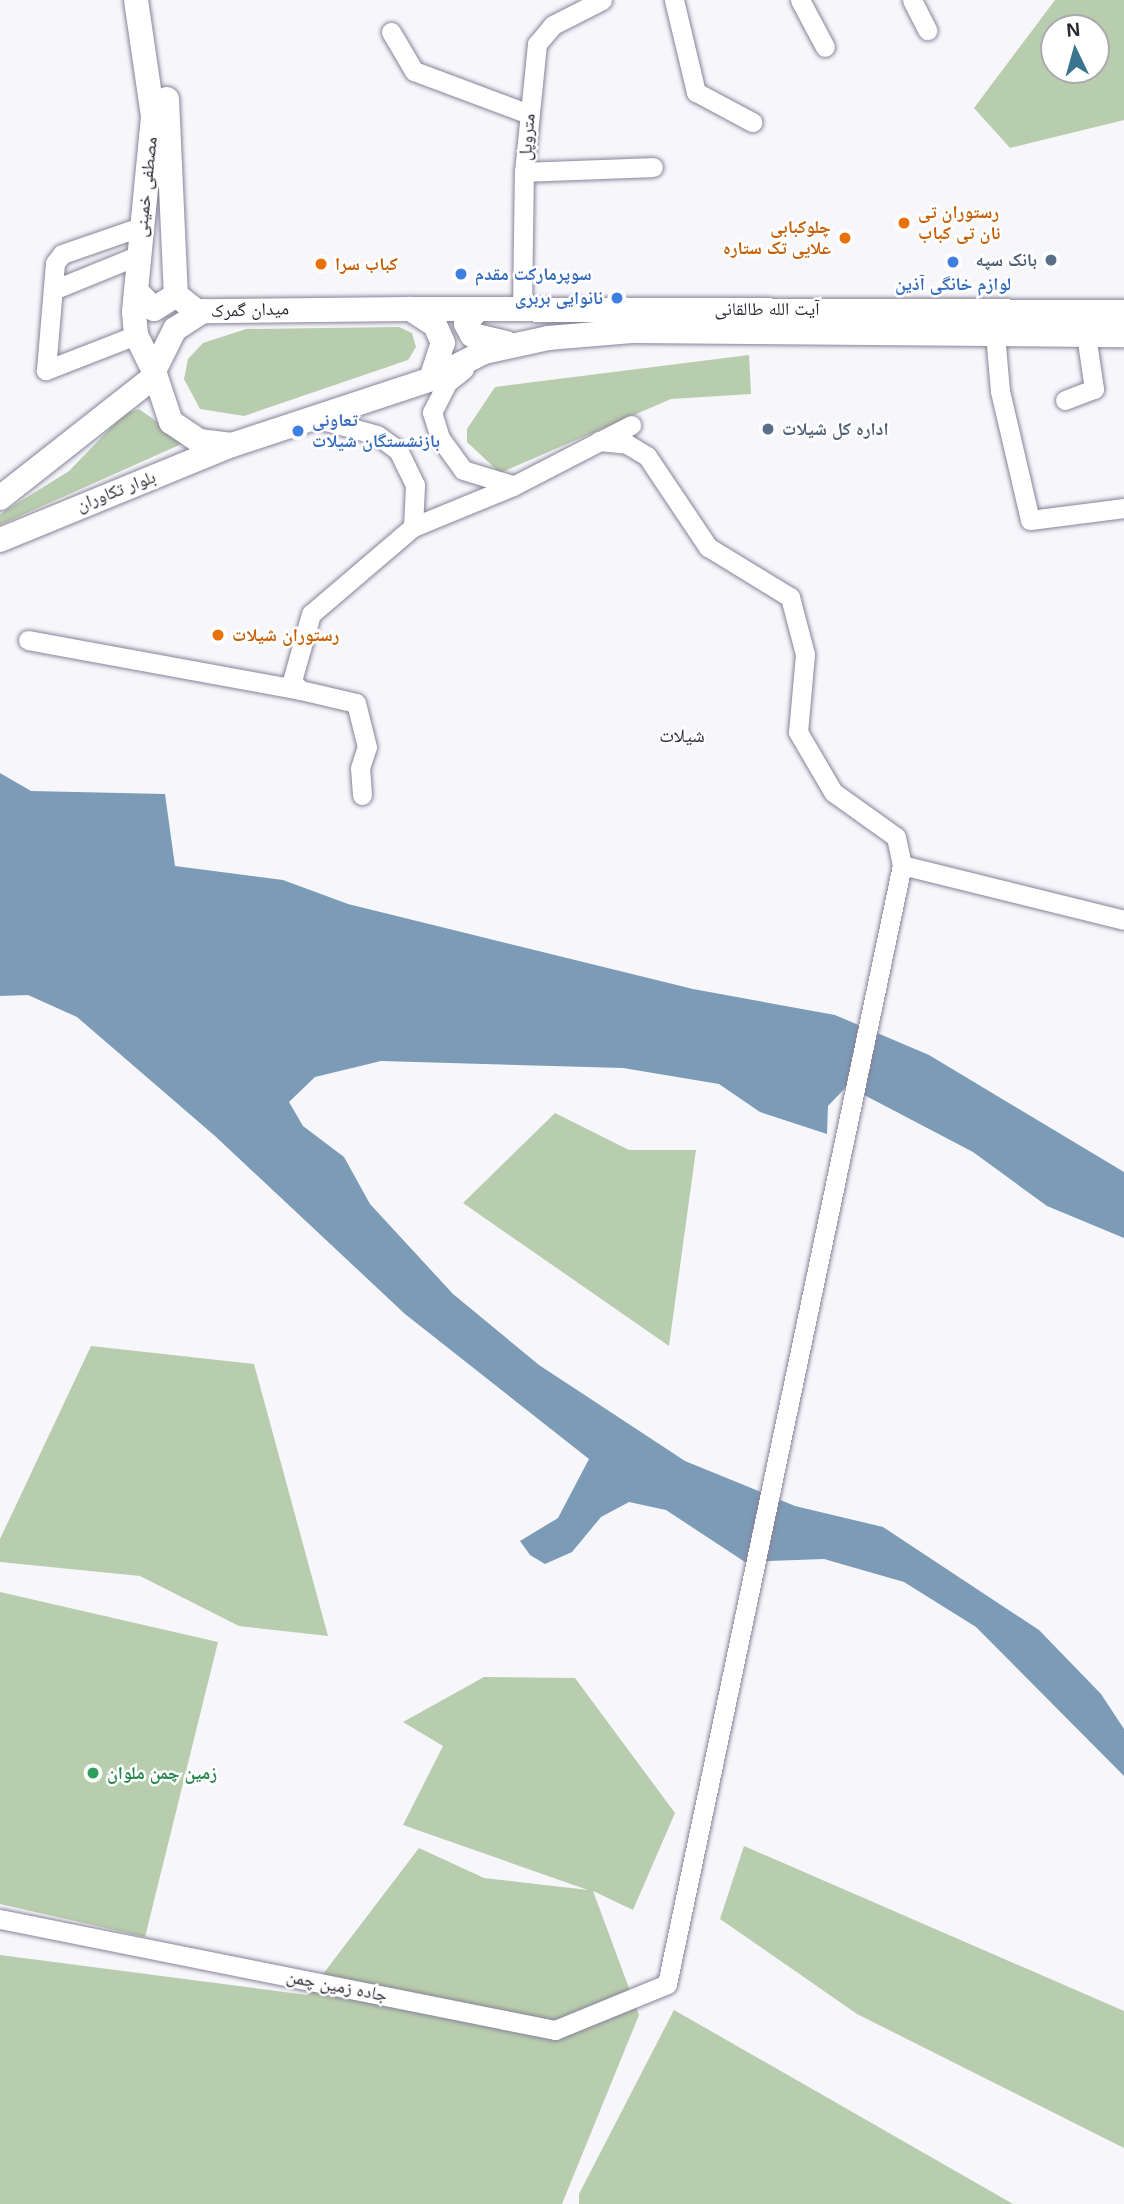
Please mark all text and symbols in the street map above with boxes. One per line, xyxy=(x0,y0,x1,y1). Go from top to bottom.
north arrow xyxy=(1040,14,1110,84)
text: N xyxy=(1066,19,1081,41)
street label: متروپل xyxy=(514,113,540,161)
street label: مصطفی خمینی xyxy=(130,136,162,238)
place label: رستوران تی نان تی کباب xyxy=(918,202,1001,244)
marker: رستوران تی نان تی کباب xyxy=(896,215,912,231)
place label: چلوکبابی علایی تک ستاره xyxy=(723,217,831,260)
marker: چلوکبابی علایی تک ستاره xyxy=(837,230,853,246)
place label: بانک سپه xyxy=(976,249,1037,271)
marker: بانک سپه xyxy=(1043,252,1059,268)
place label: کباب سرا xyxy=(335,253,398,275)
marker: لوازم خانگی آذین xyxy=(945,254,961,270)
marker: کباب سرا xyxy=(313,256,329,272)
place label: سوپرمارکت مقدم xyxy=(475,263,592,285)
marker: سوپرمارکت مقدم xyxy=(453,266,469,282)
place label: لوازم خانگی آذین xyxy=(895,273,1011,295)
place label: نانوایی بربری xyxy=(515,287,603,309)
marker: نانوایی بربری xyxy=(609,290,625,306)
street label: میدان گمرک xyxy=(211,298,289,322)
street label: آیت الله طالقانی xyxy=(715,298,819,320)
place label: تعاونی بازنشستگان شیلات xyxy=(312,410,440,452)
place label: اداره کل شیلات xyxy=(782,418,889,440)
marker: اداره کل شیلات xyxy=(760,421,776,437)
marker: تعاونی بازنشستگان شیلات xyxy=(290,423,306,439)
street label: بلوار تکاوران xyxy=(73,466,159,516)
place label: رستوران شیلات xyxy=(232,624,339,646)
marker: رستوران شیلات xyxy=(210,627,226,643)
district label: شیلات xyxy=(659,725,705,747)
place label: زمین چمن ملوان xyxy=(107,1762,217,1784)
marker: زمین چمن ملوان xyxy=(85,1765,101,1781)
street label: جاده زمین چمن xyxy=(285,1966,389,2006)

